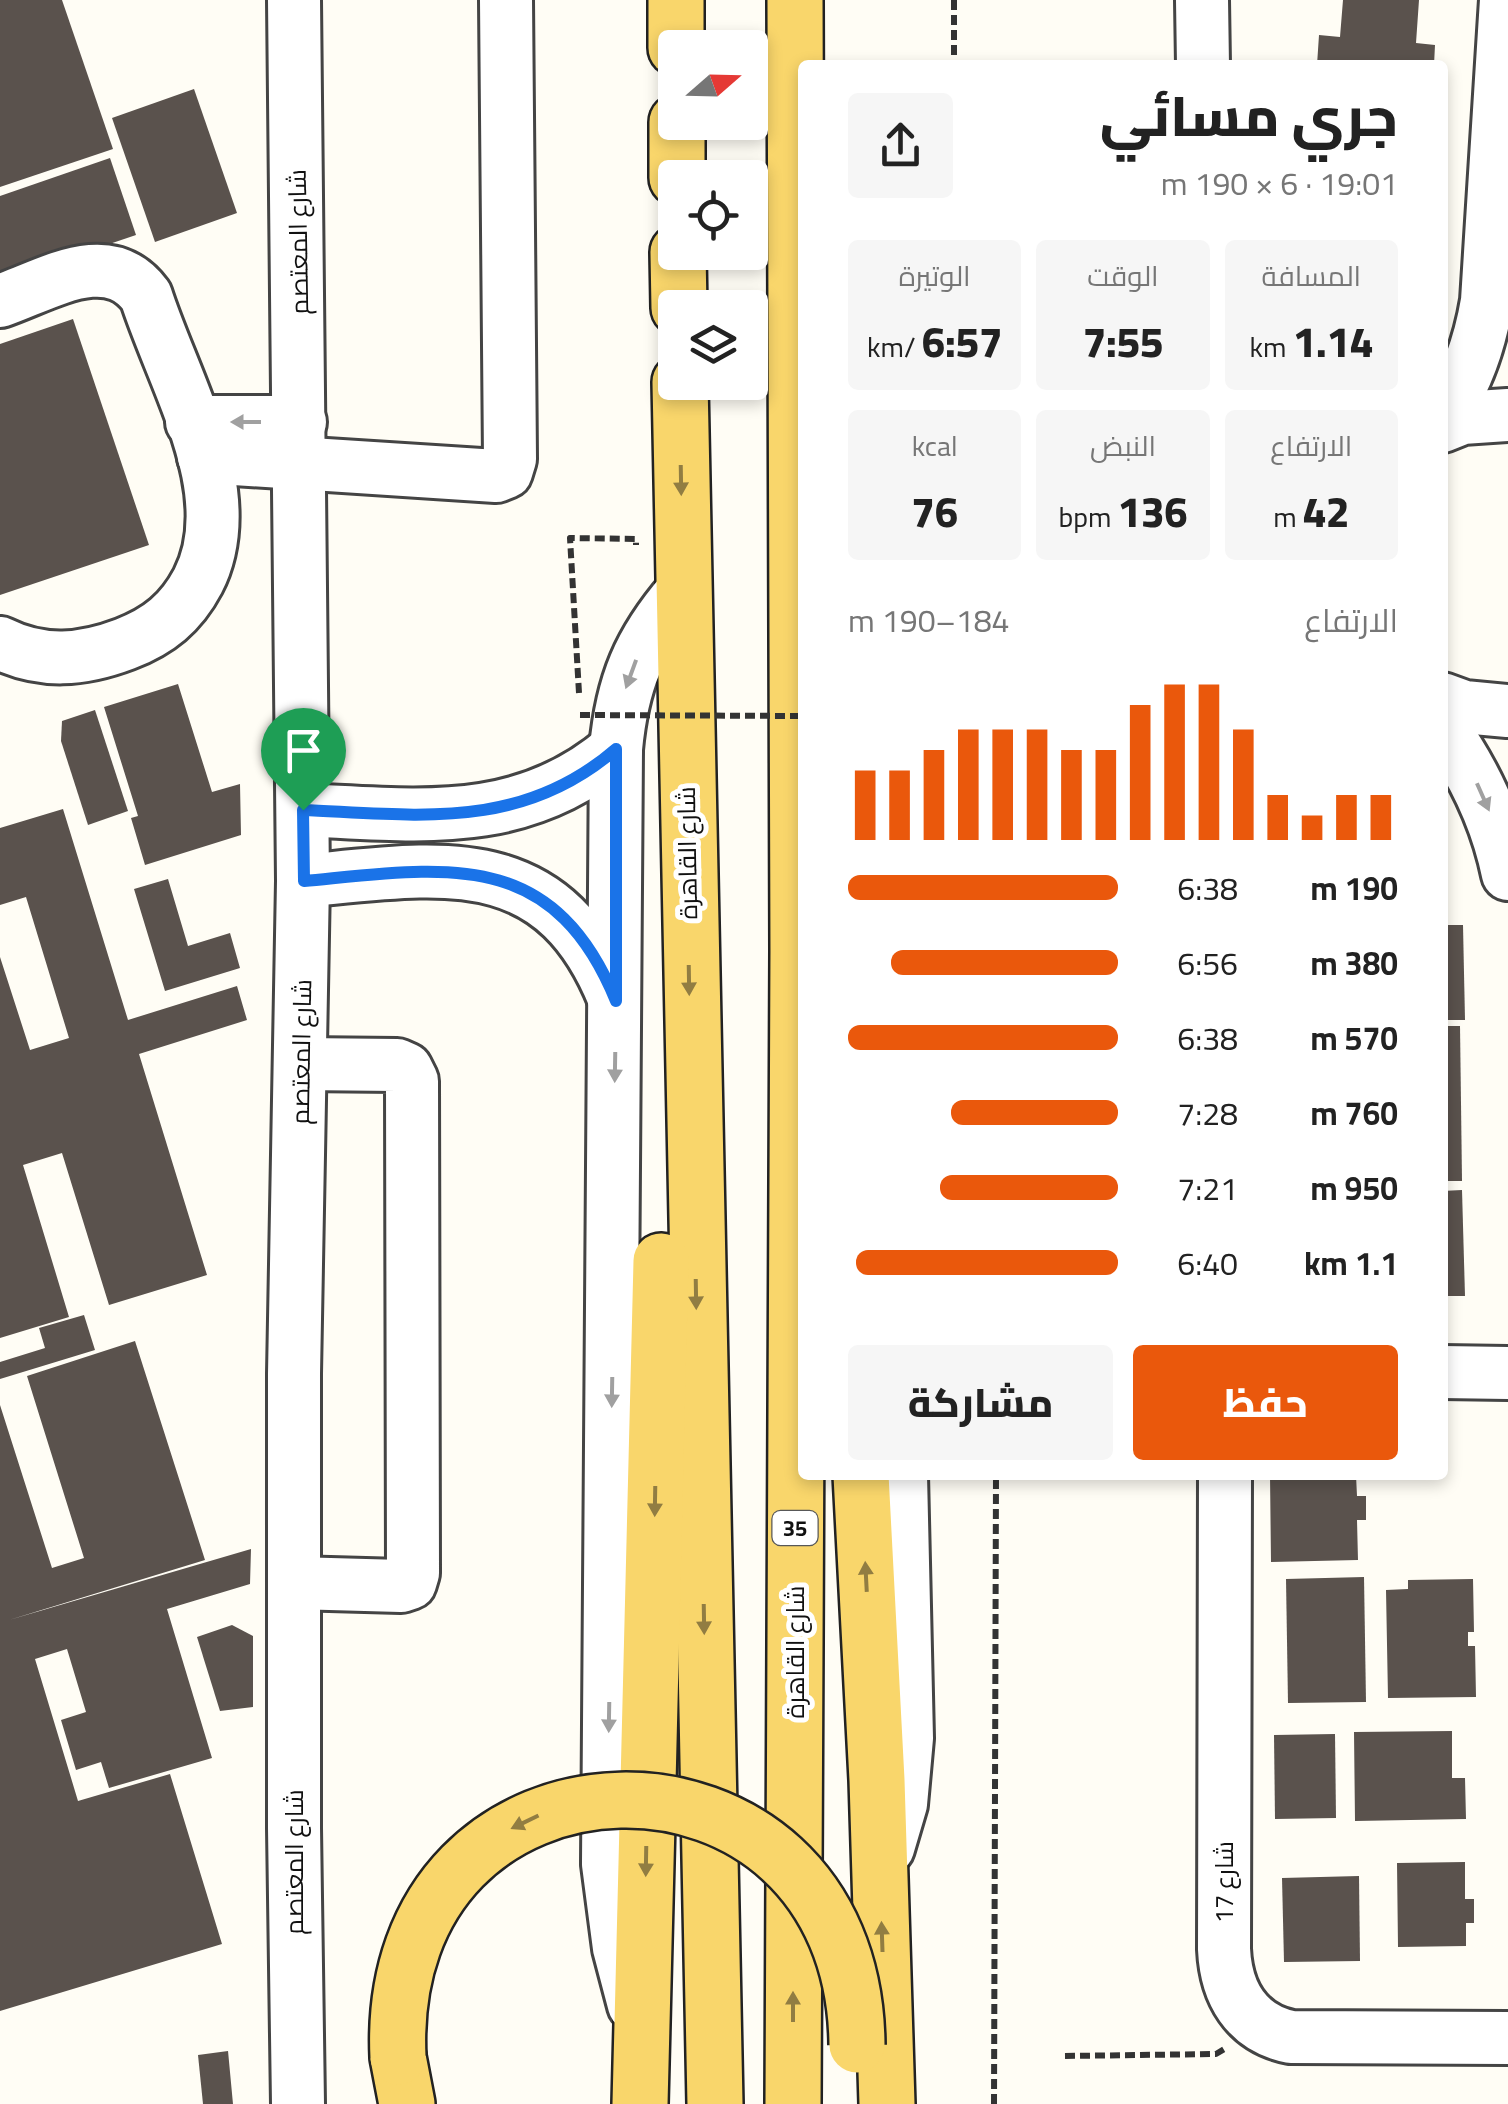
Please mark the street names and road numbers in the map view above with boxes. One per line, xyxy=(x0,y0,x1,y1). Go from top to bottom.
street label: شارع المعتصم xyxy=(273,169,322,315)
street label: شارع القاهرة xyxy=(662,786,711,920)
street label: شارع المعتصم xyxy=(276,979,325,1125)
road number: 35 xyxy=(772,1511,818,1545)
street label: شارع القاهرة xyxy=(771,1586,818,1718)
street label: شارع المعتصم xyxy=(270,1789,317,1935)
street label: شارع 17 xyxy=(1200,1841,1247,1923)

